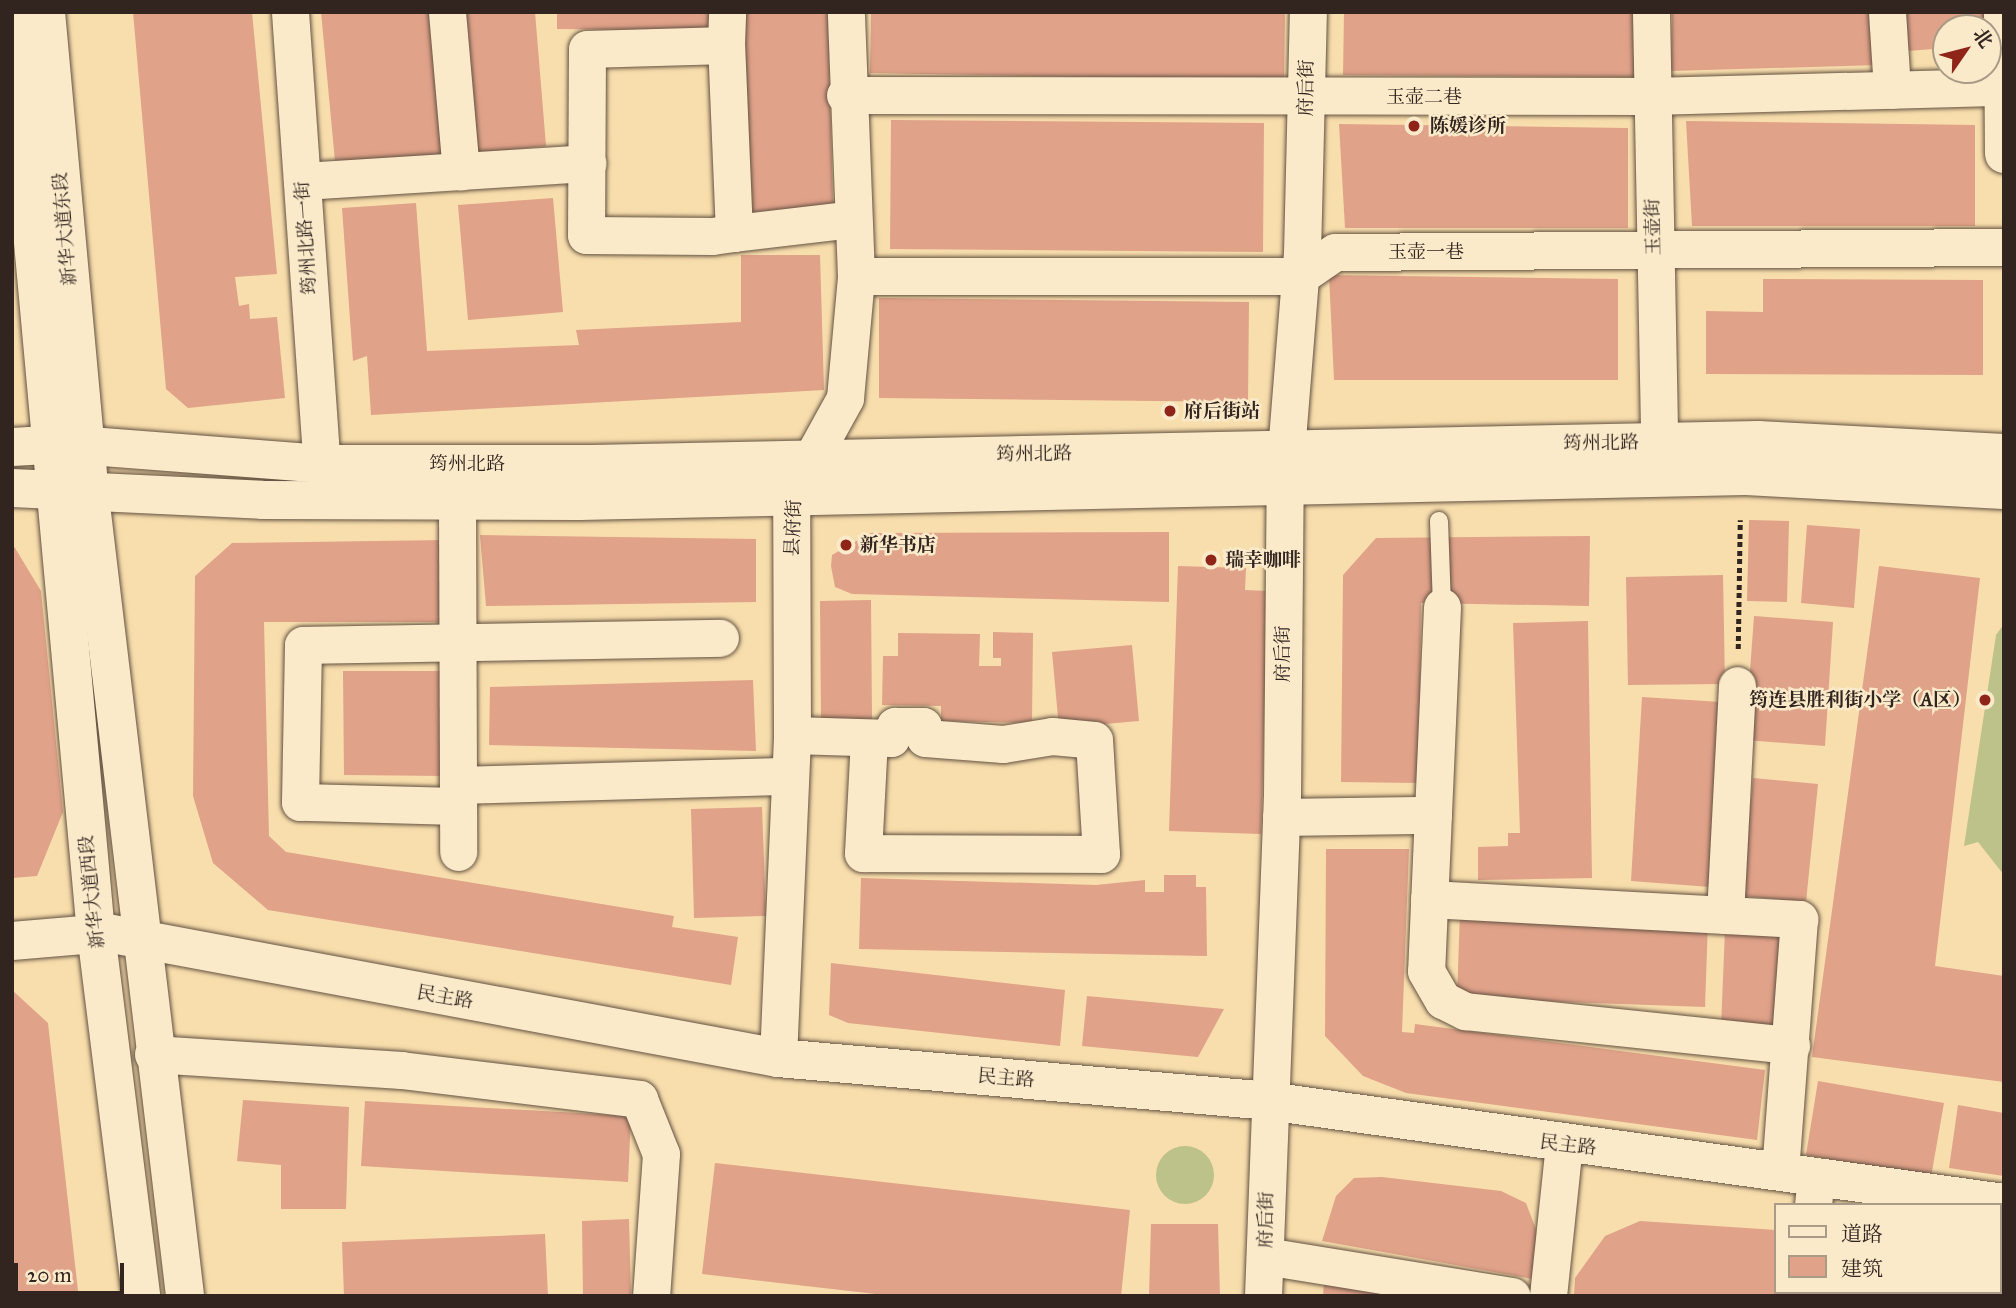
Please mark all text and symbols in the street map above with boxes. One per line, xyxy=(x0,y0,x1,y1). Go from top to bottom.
north arrow xyxy=(1932,14,2002,84)
text: 北 xyxy=(1968,23,1998,52)
street label: 府后街 xyxy=(1294,59,1318,117)
street label: 玉壶二巷 xyxy=(1386,86,1462,108)
place label: 陈媛诊所 xyxy=(1430,115,1506,137)
marker: 陈媛诊所 xyxy=(1404,116,1424,136)
street label: 新华大道东段 xyxy=(49,171,81,287)
street label: 筠州北路一街 xyxy=(291,180,321,296)
street label: 玉壶街 xyxy=(1641,198,1665,256)
street label: 玉壶一巷 xyxy=(1388,241,1464,263)
place label: 府后街站 xyxy=(1184,400,1260,422)
marker: 府后街站 xyxy=(1162,403,1178,419)
street label: 筠州北路 xyxy=(1563,431,1639,455)
street label: 筠州北路 xyxy=(996,442,1072,466)
street label: 筠州北路 xyxy=(429,453,505,475)
street label: 县府街 xyxy=(781,499,805,557)
place label: 新华书店 xyxy=(860,534,936,556)
marker: 新华书店 xyxy=(838,537,854,553)
place label: 瑞幸咖啡 xyxy=(1225,549,1301,571)
marker: 瑞幸咖啡 xyxy=(1203,552,1219,568)
street label: 府后街 xyxy=(1272,626,1294,682)
place label: 筠连县胜利街小学（A区） xyxy=(1749,689,1971,711)
marker: 筠连县胜利街小学（A区） xyxy=(1977,692,1993,708)
street label: 新华大道西段 xyxy=(75,834,109,950)
street label: 民主路 xyxy=(415,981,475,1013)
street label: 民主路 xyxy=(977,1064,1035,1092)
street label: 民主路 xyxy=(1538,1130,1598,1160)
street label: 府后街 xyxy=(1254,1191,1278,1249)
legend xyxy=(1774,1203,2002,1294)
text: 道路 xyxy=(1841,1221,1883,1247)
scale bar xyxy=(18,1248,128,1292)
text: 建筑 xyxy=(1841,1256,1883,1282)
text: 20 m xyxy=(27,1262,72,1288)

